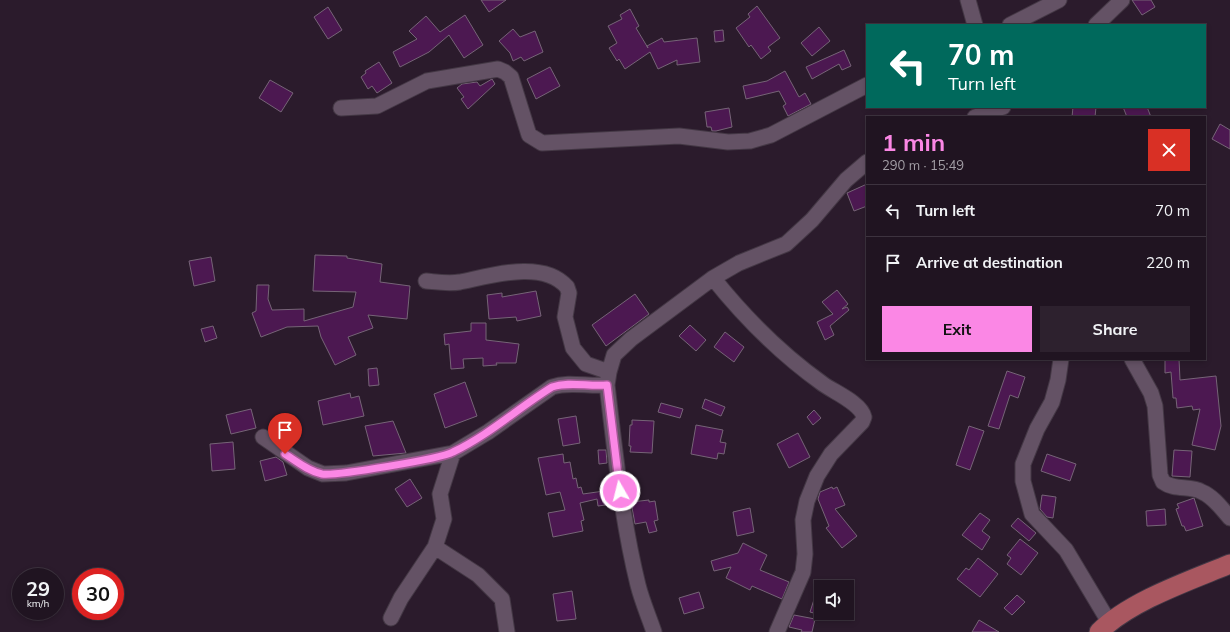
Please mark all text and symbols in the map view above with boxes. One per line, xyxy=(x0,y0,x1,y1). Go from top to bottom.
text: 70 m xyxy=(948,37,1014,72)
icon: left xyxy=(882,40,934,92)
text: Turn left xyxy=(948,72,1016,95)
text: 1 min xyxy=(882,127,945,157)
button: close xyxy=(1148,129,1190,171)
text: 290 m · 15:49 xyxy=(882,157,964,173)
icon: left xyxy=(882,200,904,222)
text: Turn left xyxy=(916,201,975,220)
text: 70 m xyxy=(1155,201,1190,220)
icon: arrive xyxy=(882,252,904,274)
text: Arrive at destination xyxy=(916,253,1063,272)
text: 220 m xyxy=(1146,253,1190,272)
button: Exit xyxy=(882,306,1032,352)
button: Share xyxy=(1040,306,1190,352)
pin xyxy=(268,413,302,454)
icon: arrive xyxy=(274,419,296,441)
position arrow xyxy=(599,470,641,512)
speed limit sign: 30 xyxy=(72,568,124,620)
text: 29 xyxy=(26,576,50,601)
map controls xyxy=(814,580,854,620)
button: sound xyxy=(814,580,854,620)
text: km/h xyxy=(27,597,49,610)

